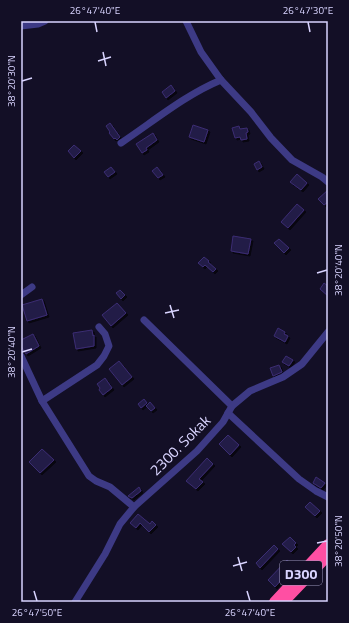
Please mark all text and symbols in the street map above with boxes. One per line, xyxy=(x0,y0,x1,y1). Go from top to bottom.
text: 26°47'40"E xyxy=(70,3,121,18)
text: 26°47'30"E xyxy=(283,3,334,18)
text: 38°20'30"N xyxy=(4,55,19,107)
text: 38°20'40"N xyxy=(331,244,346,296)
text: 38°20'40"N xyxy=(4,326,19,378)
street label: 2300. Sokak xyxy=(144,409,216,481)
text: 38°20'50"N xyxy=(331,515,346,567)
road number: D300 xyxy=(280,561,322,585)
text: 26°47'50"E xyxy=(12,605,63,620)
text: 26°47'40"E xyxy=(225,605,276,620)

